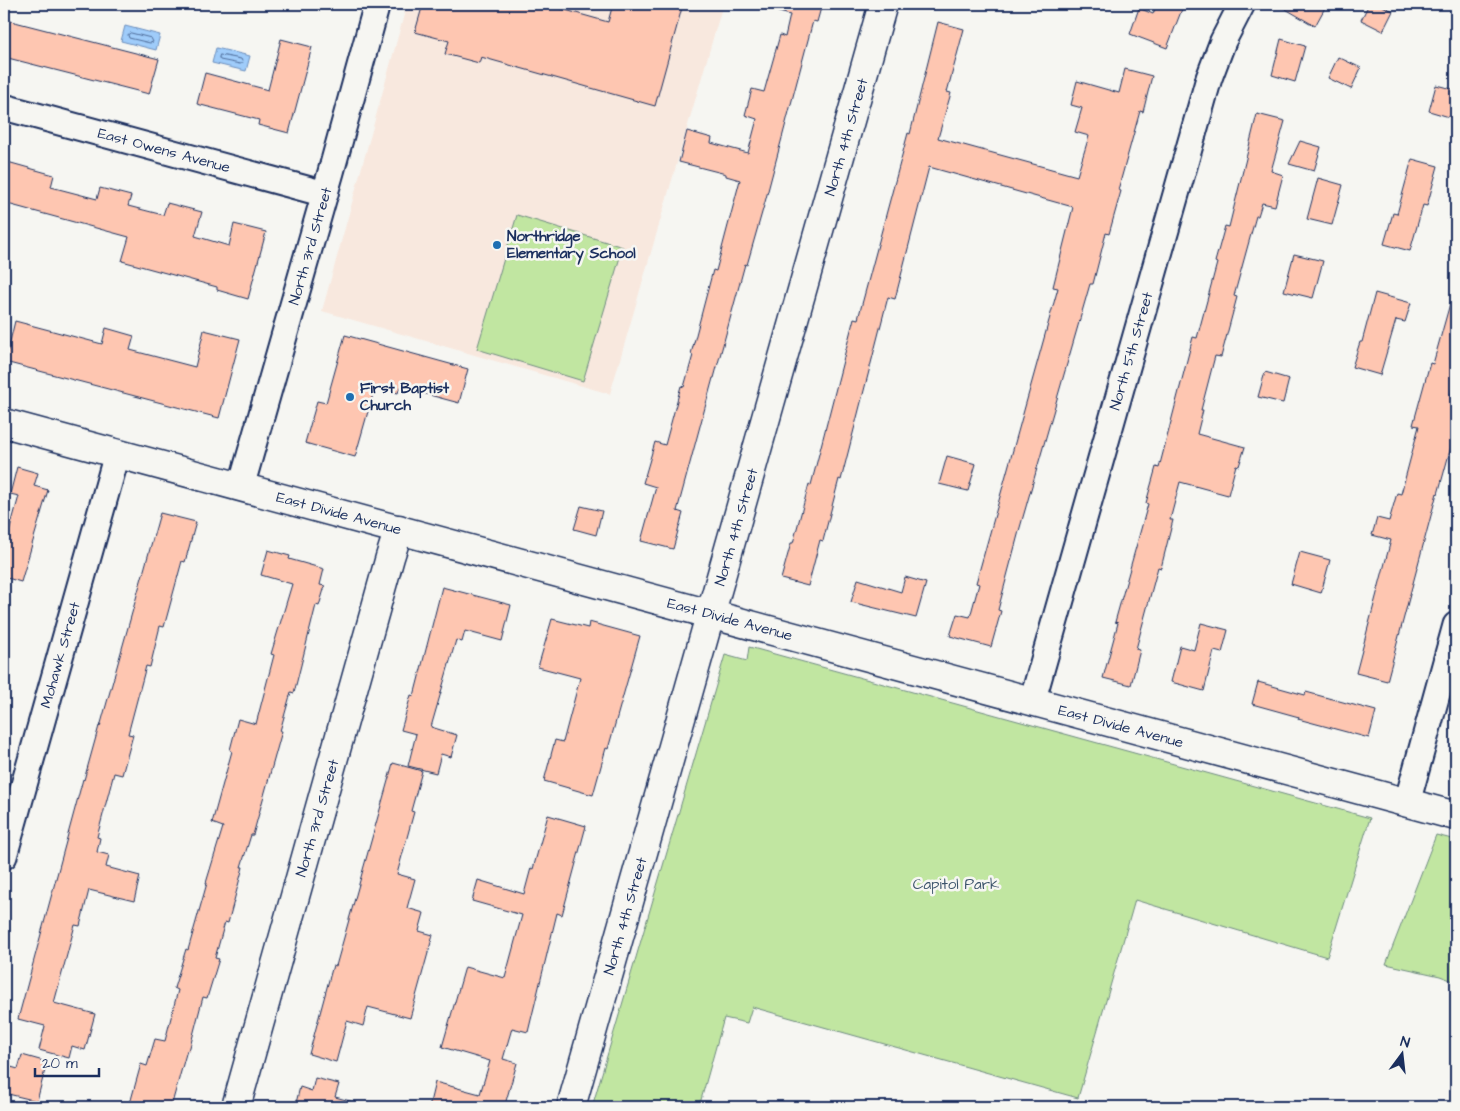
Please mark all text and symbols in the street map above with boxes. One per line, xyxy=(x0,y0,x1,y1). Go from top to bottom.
street label: North 4th Street xyxy=(820,76,873,198)
street label: East Owens Avenue xyxy=(95,123,232,178)
street label: North 3rd Street xyxy=(284,185,337,307)
place label: Northridge Elementary School xyxy=(507,226,636,265)
marker: Northridge Elementary School xyxy=(491,239,503,251)
street label: North 5th Street xyxy=(1105,290,1158,413)
place label: First Baptist Church xyxy=(360,378,450,416)
marker: First Baptist Church xyxy=(344,391,356,403)
street label: North 4th Street xyxy=(710,466,763,588)
street label: East Divide Avenue xyxy=(274,487,404,540)
street label: East Divide Avenue xyxy=(665,593,795,646)
street label: Mohawk Street xyxy=(35,600,86,711)
street label: East Divide Avenue xyxy=(1056,700,1186,753)
street label: North 3rd Street xyxy=(291,757,344,879)
street label: North 4th Street xyxy=(599,855,652,977)
park label: Capitol Park xyxy=(913,874,999,895)
north arrow xyxy=(1378,1028,1428,1078)
text: N xyxy=(1398,1032,1412,1053)
scale bar xyxy=(35,1046,99,1078)
text: 20 m xyxy=(42,1053,78,1074)

